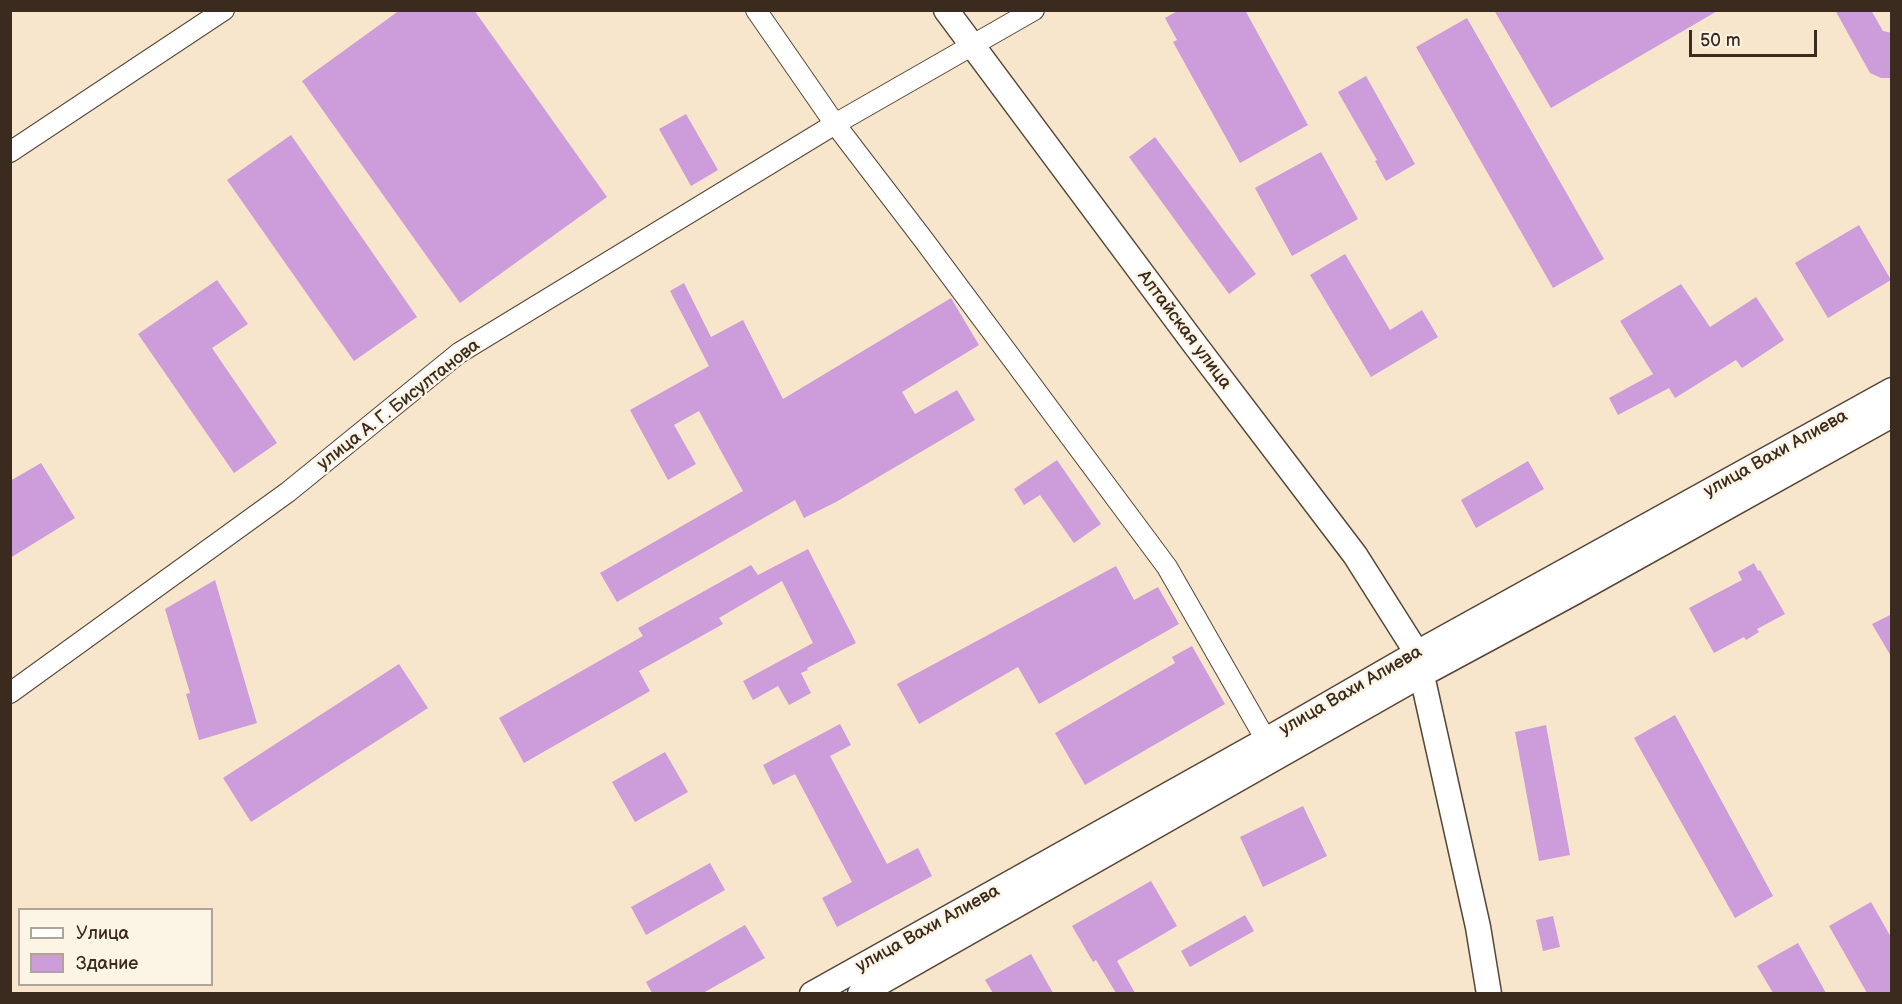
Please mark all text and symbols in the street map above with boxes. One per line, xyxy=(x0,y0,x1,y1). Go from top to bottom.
scale bar xyxy=(1692,18,1820,56)
text: 50 m xyxy=(1700,30,1741,51)
street label: Алтайская улица xyxy=(1132,266,1236,394)
street label: улица А. Г. Бисултанова xyxy=(313,335,485,475)
street label: улица Вахи Алиева xyxy=(1700,406,1852,502)
street label: улица Вахи Алиева xyxy=(1276,641,1426,741)
street label: улица Вахи Алиева xyxy=(852,881,1004,977)
legend xyxy=(18,908,213,986)
text: Улица xyxy=(76,923,129,944)
text: Здание xyxy=(76,953,138,974)

